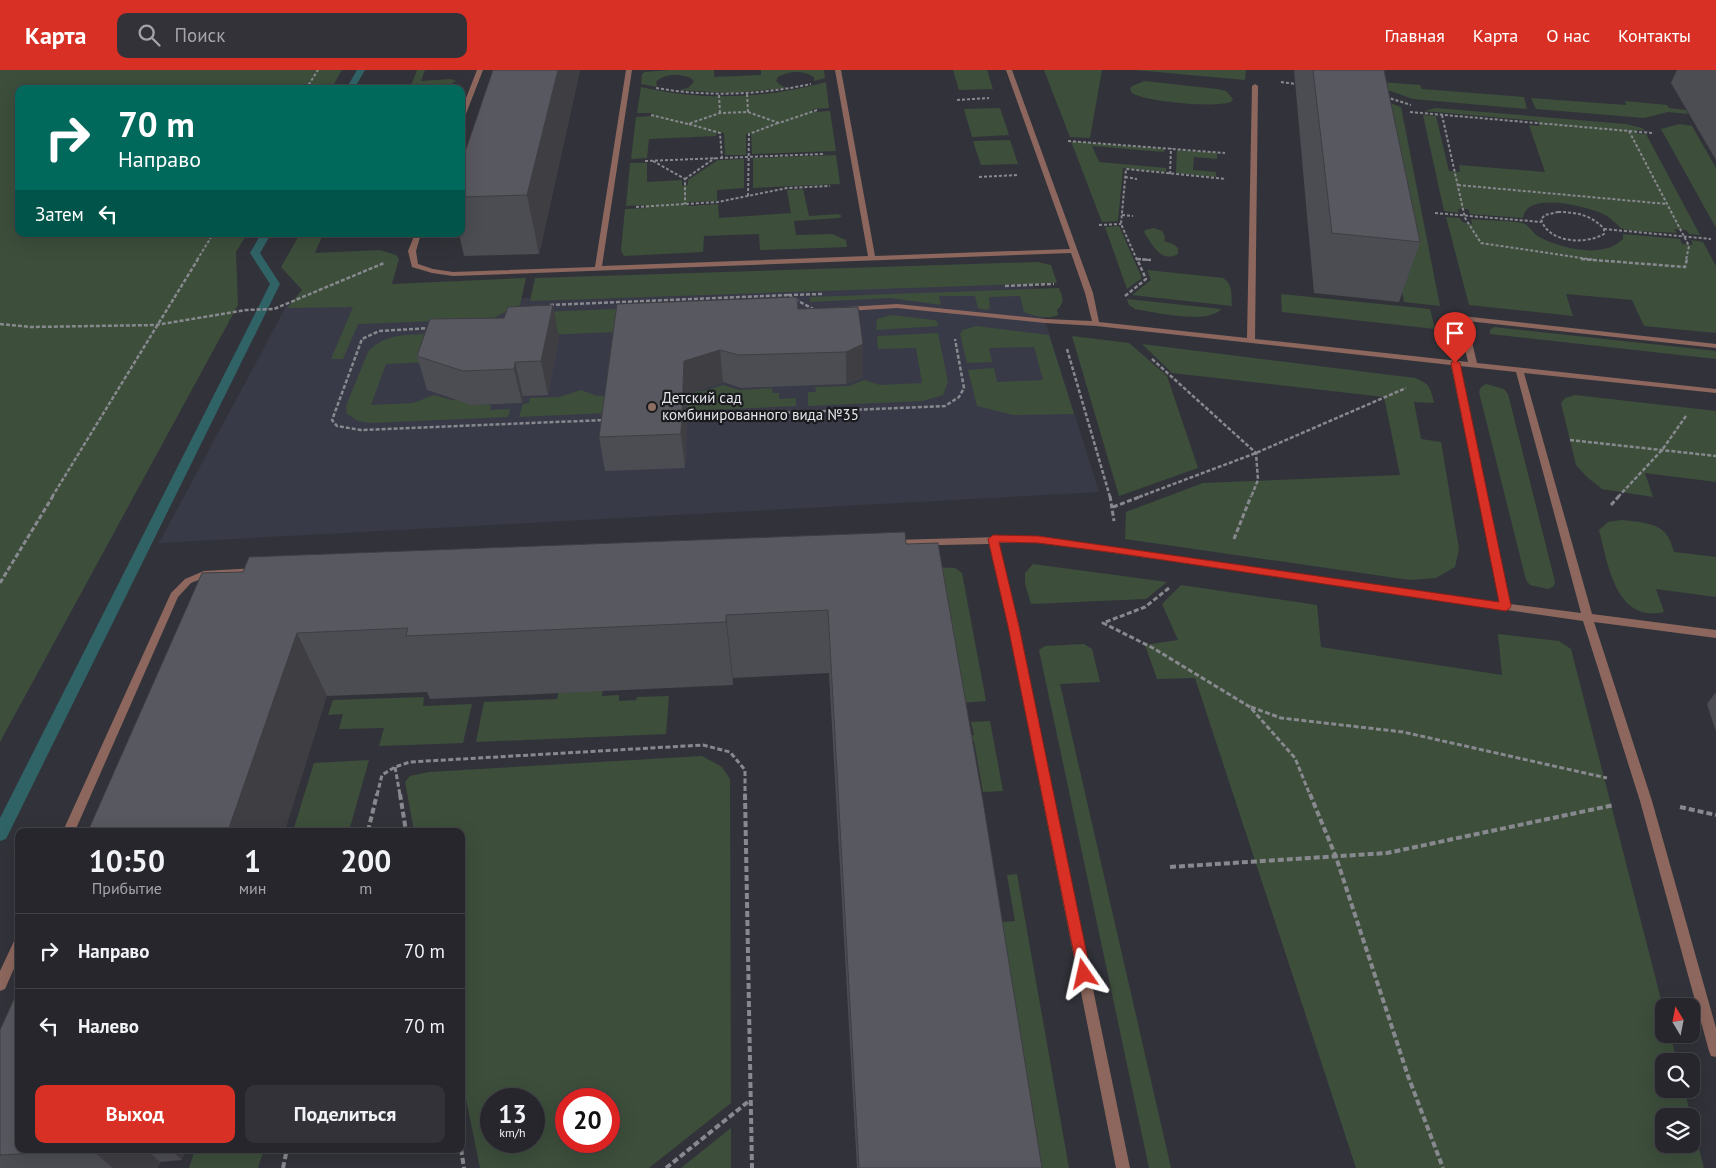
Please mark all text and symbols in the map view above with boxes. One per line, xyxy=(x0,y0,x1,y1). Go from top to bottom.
search box xyxy=(117,13,467,58)
text: Карта xyxy=(25,20,87,51)
icon: search xyxy=(135,21,163,49)
text: Поиск xyxy=(175,23,225,47)
text: Главная xyxy=(1384,24,1445,47)
text: Карта xyxy=(1473,24,1518,47)
text: О нас xyxy=(1546,24,1590,47)
text: Контакты xyxy=(1618,24,1691,47)
text: 70 m xyxy=(118,101,195,147)
icon: right xyxy=(35,105,100,170)
text: Направо xyxy=(118,145,201,173)
icon: left xyxy=(94,200,122,228)
text: Затем xyxy=(35,202,84,226)
pin xyxy=(1434,312,1476,363)
icon: arrive xyxy=(1441,319,1469,347)
place label: Детский сад комбинированного вида №35 xyxy=(662,388,859,424)
marker: Детский сад комбинированного вида №35 xyxy=(646,401,658,413)
text: 10:50 xyxy=(89,841,165,880)
text: 1 xyxy=(244,841,261,880)
text: 200 xyxy=(340,841,391,880)
text: Прибытие xyxy=(92,878,162,898)
text: мин xyxy=(239,878,266,898)
text: m xyxy=(359,878,372,898)
icon: right xyxy=(35,937,63,965)
text: Направо xyxy=(78,939,149,963)
text: 70 m xyxy=(404,939,445,963)
position arrow xyxy=(1057,947,1109,999)
north arrow xyxy=(1655,998,1700,1042)
map controls xyxy=(1655,998,1700,1153)
icon: left xyxy=(35,1012,63,1040)
text: Налево xyxy=(78,1014,139,1038)
text: 70 m xyxy=(404,1014,445,1038)
button: search xyxy=(1655,1053,1700,1098)
button: Выход xyxy=(35,1085,235,1143)
button: Поделиться xyxy=(245,1085,445,1143)
speed limit sign: 20 xyxy=(555,1088,620,1153)
text: 13 xyxy=(498,1098,527,1130)
button: layers xyxy=(1655,1108,1700,1153)
text: km/h xyxy=(499,1125,526,1140)

